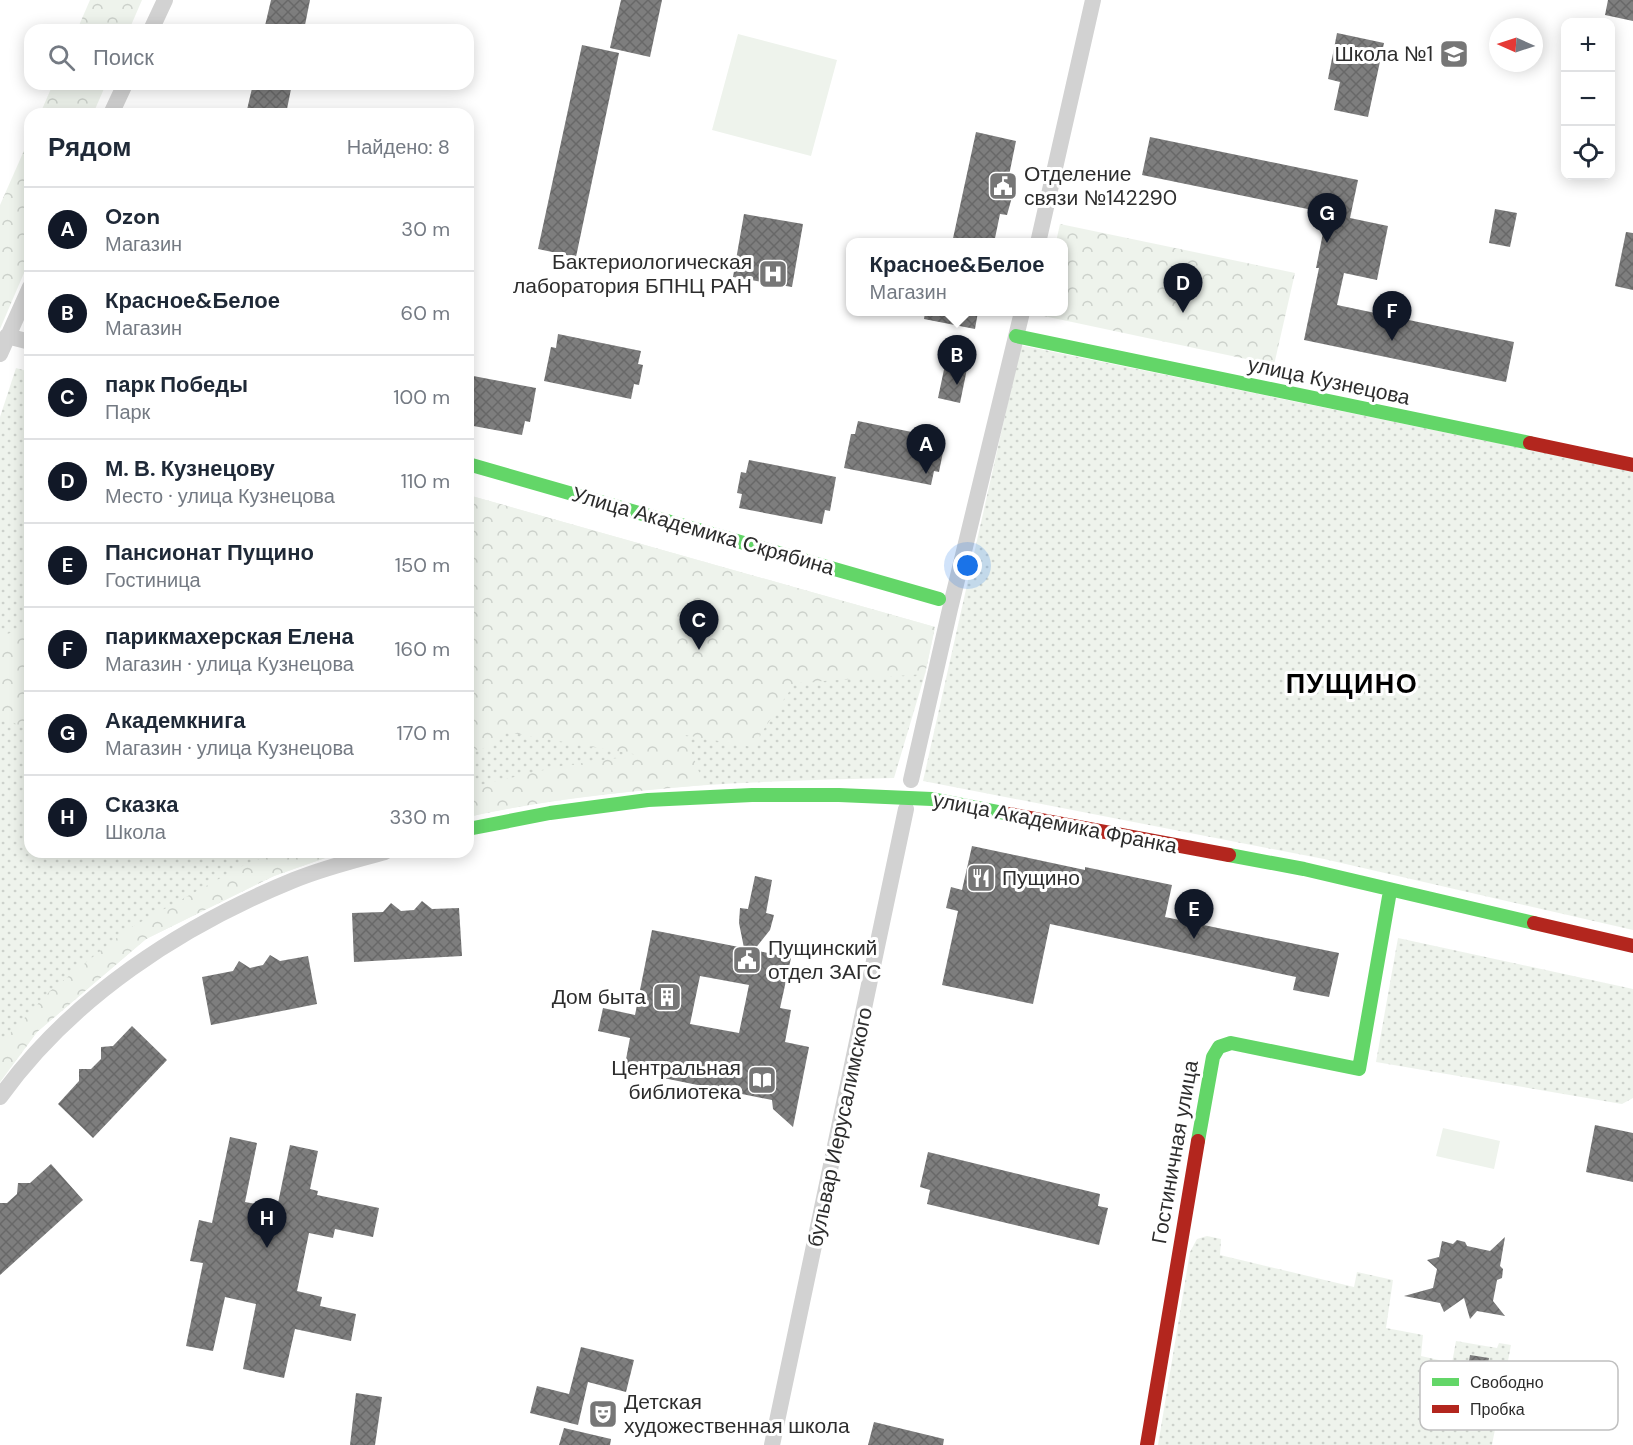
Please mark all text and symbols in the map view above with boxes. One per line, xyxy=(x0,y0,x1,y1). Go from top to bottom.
north arrow xyxy=(1489,18,1543,72)
map controls xyxy=(1561,18,1615,180)
button: + xyxy=(1561,18,1615,72)
search box xyxy=(24,24,474,90)
school or university icon: Школа №1 xyxy=(1438,38,1470,70)
place label: Школа №1 xyxy=(1335,40,1433,68)
icon: search xyxy=(45,41,78,74)
text: Поиск xyxy=(93,43,154,72)
button: − xyxy=(1561,72,1615,126)
button: locate xyxy=(1561,126,1615,180)
text: Рядом xyxy=(48,130,131,164)
text: Найдено: 8 xyxy=(347,134,450,160)
place label: Отделение связи №142290 xyxy=(1024,160,1177,212)
public building icon: Отделение связи №142290 xyxy=(987,170,1019,202)
pin: G xyxy=(1308,194,1346,243)
text: Ozon xyxy=(105,202,160,231)
text: A xyxy=(60,216,75,242)
text: 30 m xyxy=(401,216,450,242)
text: Магазин xyxy=(105,231,182,257)
popup xyxy=(846,238,1068,316)
place label: Бактериологическая лаборатория БПНЦ РАН xyxy=(513,248,752,300)
text: Красное&Белое xyxy=(870,250,1044,279)
hospital icon: Бактериологическая лаборатория БПНЦ РАН xyxy=(757,258,789,290)
pin: D xyxy=(1164,264,1202,313)
text: Магазин xyxy=(870,279,947,305)
text: Красное&Белое xyxy=(105,286,280,315)
pin: F xyxy=(1372,292,1412,341)
text: B xyxy=(61,300,74,326)
text: 60 m xyxy=(401,300,450,326)
text: Магазин xyxy=(105,315,182,341)
pin: B xyxy=(938,336,976,385)
street label: улица Кузнецова xyxy=(1245,350,1413,412)
text: парк Победы xyxy=(105,370,248,399)
text: C xyxy=(60,384,75,410)
text: 100 m xyxy=(393,384,450,410)
text: Парк xyxy=(105,399,150,425)
pin: A xyxy=(906,424,946,474)
text: М. В. Кузнецову xyxy=(105,454,275,483)
text: D xyxy=(60,468,75,494)
text: 110 m xyxy=(401,468,450,494)
street label: Улица Академика Скрябина xyxy=(569,480,838,582)
text: Место · улица Кузнецова xyxy=(105,483,335,509)
text: Пансионат Пущино xyxy=(105,538,314,567)
your location xyxy=(953,551,982,580)
text: E xyxy=(62,552,73,578)
text: 150 m xyxy=(395,552,450,578)
text: Гостиница xyxy=(105,567,201,593)
pin: C xyxy=(680,600,718,650)
text: парикмахерская Елена xyxy=(105,622,354,651)
text: F xyxy=(62,636,73,662)
text: 160 m xyxy=(394,636,450,662)
text: Магазин · улица Кузнецова xyxy=(105,651,354,677)
district label: ПУЩИНО xyxy=(1286,666,1418,701)
text: Академкнига xyxy=(105,706,246,735)
text: G xyxy=(60,720,75,746)
text: 170 m xyxy=(397,720,450,746)
text: Магазин · улица Кузнецова xyxy=(105,735,354,761)
street label: улица Академика Франка xyxy=(931,786,1180,860)
text: Сказка xyxy=(105,790,179,819)
text: H xyxy=(60,804,75,830)
text: 330 m xyxy=(390,804,450,830)
text: Школа xyxy=(105,819,166,845)
restaurant icon: Пущино xyxy=(965,862,997,894)
place label: Пущино xyxy=(1002,864,1080,892)
pin: E xyxy=(1174,890,1214,939)
place label: Пущинский отдел ЗАГС xyxy=(768,934,882,986)
public building icon: Пущинский отдел ЗАГС xyxy=(731,944,763,976)
building icon: Дом быта xyxy=(651,981,683,1013)
place label: Дом быта xyxy=(552,983,646,1011)
street label: бульвар Иерусалимского xyxy=(801,1005,879,1249)
place label: Центральная библиотека xyxy=(611,1054,741,1106)
street label: Гостиничная улица xyxy=(1145,1058,1205,1246)
library icon: Центральная библиотека xyxy=(746,1064,778,1096)
pin: H xyxy=(248,1198,286,1248)
legend xyxy=(1420,1361,1618,1430)
text: Свободно xyxy=(1470,1372,1544,1393)
place label: Детская художественная школа xyxy=(624,1388,850,1440)
theatre icon: Детская художественная школа xyxy=(587,1398,619,1430)
text: Пробка xyxy=(1470,1399,1525,1420)

